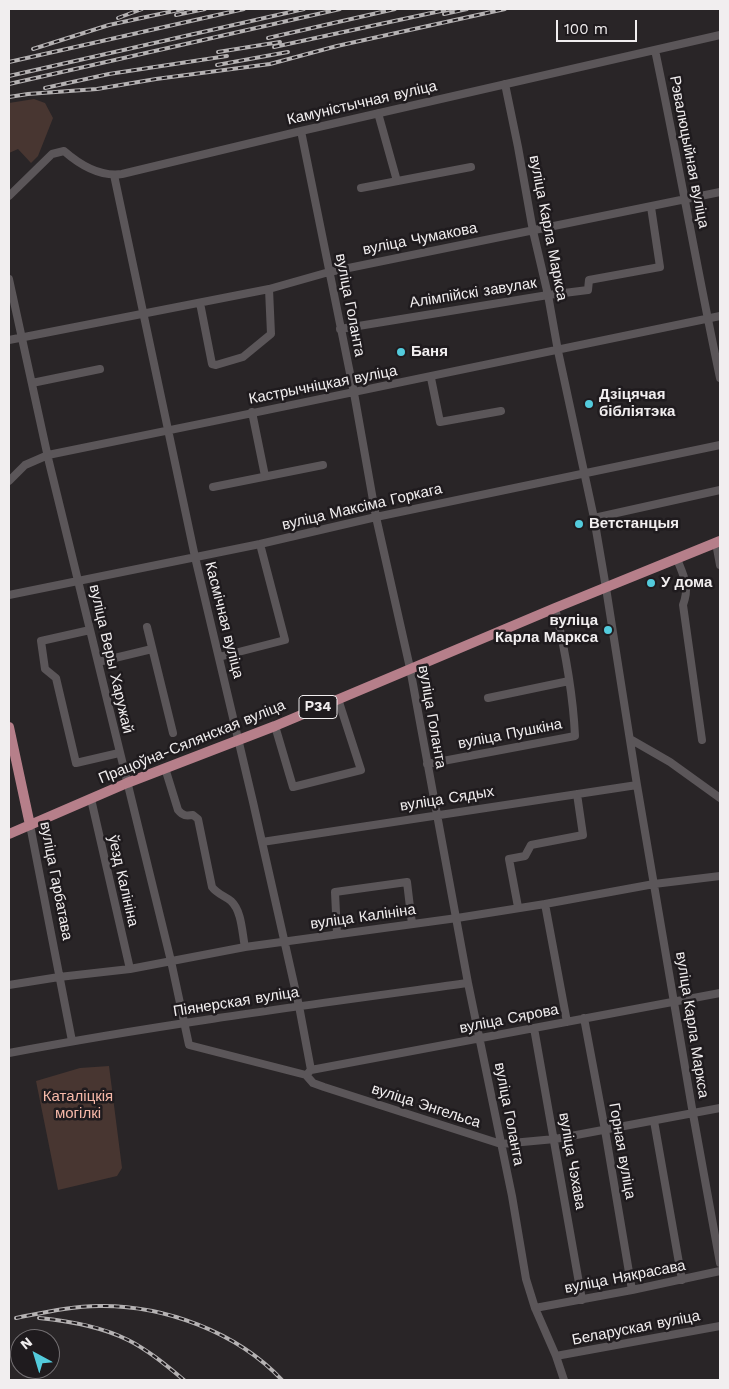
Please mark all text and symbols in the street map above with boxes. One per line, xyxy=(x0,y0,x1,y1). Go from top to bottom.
scale bar xyxy=(559,10,640,42)
text: 100 m xyxy=(564,20,608,38)
street label: Рэвалюцыйная вуліца xyxy=(665,74,713,230)
street label: Камуністычная вуліца xyxy=(285,77,439,129)
street label: вуліца Карла Маркса xyxy=(525,154,571,302)
street label: вуліца Чумакова xyxy=(361,219,479,259)
street label: вуліца Голанта xyxy=(331,252,369,358)
street label: Алімпійскі завулак xyxy=(408,274,538,312)
place label: Баня xyxy=(411,343,448,361)
marker: Баня xyxy=(395,346,407,358)
street label: Кастрычніцкая вуліца xyxy=(247,362,399,408)
place label: Дзіцячая бібліятэка xyxy=(599,386,675,421)
marker: Дзіцячая бібліятэка xyxy=(583,398,595,410)
street label: вуліца Максіма Горкага xyxy=(280,480,444,534)
place label: Ветстанцыя xyxy=(589,515,679,533)
marker: Ветстанцыя xyxy=(573,518,585,530)
street label: Касмічная вуліца xyxy=(201,560,247,680)
place label: У дома xyxy=(661,574,712,592)
marker: У дома xyxy=(645,577,657,589)
street label: вуліца Веры Харужай xyxy=(85,583,137,735)
place label: вуліца Карла Маркса xyxy=(495,612,598,647)
marker: вуліца Карла Маркса xyxy=(602,624,614,636)
street label: вуліца Голанта xyxy=(414,664,450,770)
street label: Працоўна-Сялянская вуліца xyxy=(96,696,288,788)
road number: Р34 xyxy=(299,696,337,719)
street label: вуліца Пушкіна xyxy=(456,715,564,753)
street label: вуліца Сядых xyxy=(399,783,495,815)
street label: вуліца Гарбатава xyxy=(36,820,76,942)
street label: ўезд Калініна xyxy=(104,834,142,928)
street label: вуліца Калініна xyxy=(309,901,417,933)
street label: вуліца Карла Маркса xyxy=(672,951,712,1099)
street label: Піянерская вуліца xyxy=(172,983,300,1021)
street label: вуліца Сярова xyxy=(458,1001,560,1037)
street label: вуліца Голанта xyxy=(490,1061,528,1167)
street label: вуліца Энгельса xyxy=(369,1080,483,1132)
park label: Каталіцкія могілкі xyxy=(43,1088,113,1123)
street label: Горная вуліца xyxy=(605,1101,639,1201)
street label: вуліца Чэхава xyxy=(555,1111,589,1211)
street label: вуліца Някрасава xyxy=(563,1256,687,1298)
street label: Беларуская вуліца xyxy=(570,1307,702,1349)
north arrow xyxy=(10,1329,60,1379)
text: N xyxy=(17,1334,35,1353)

